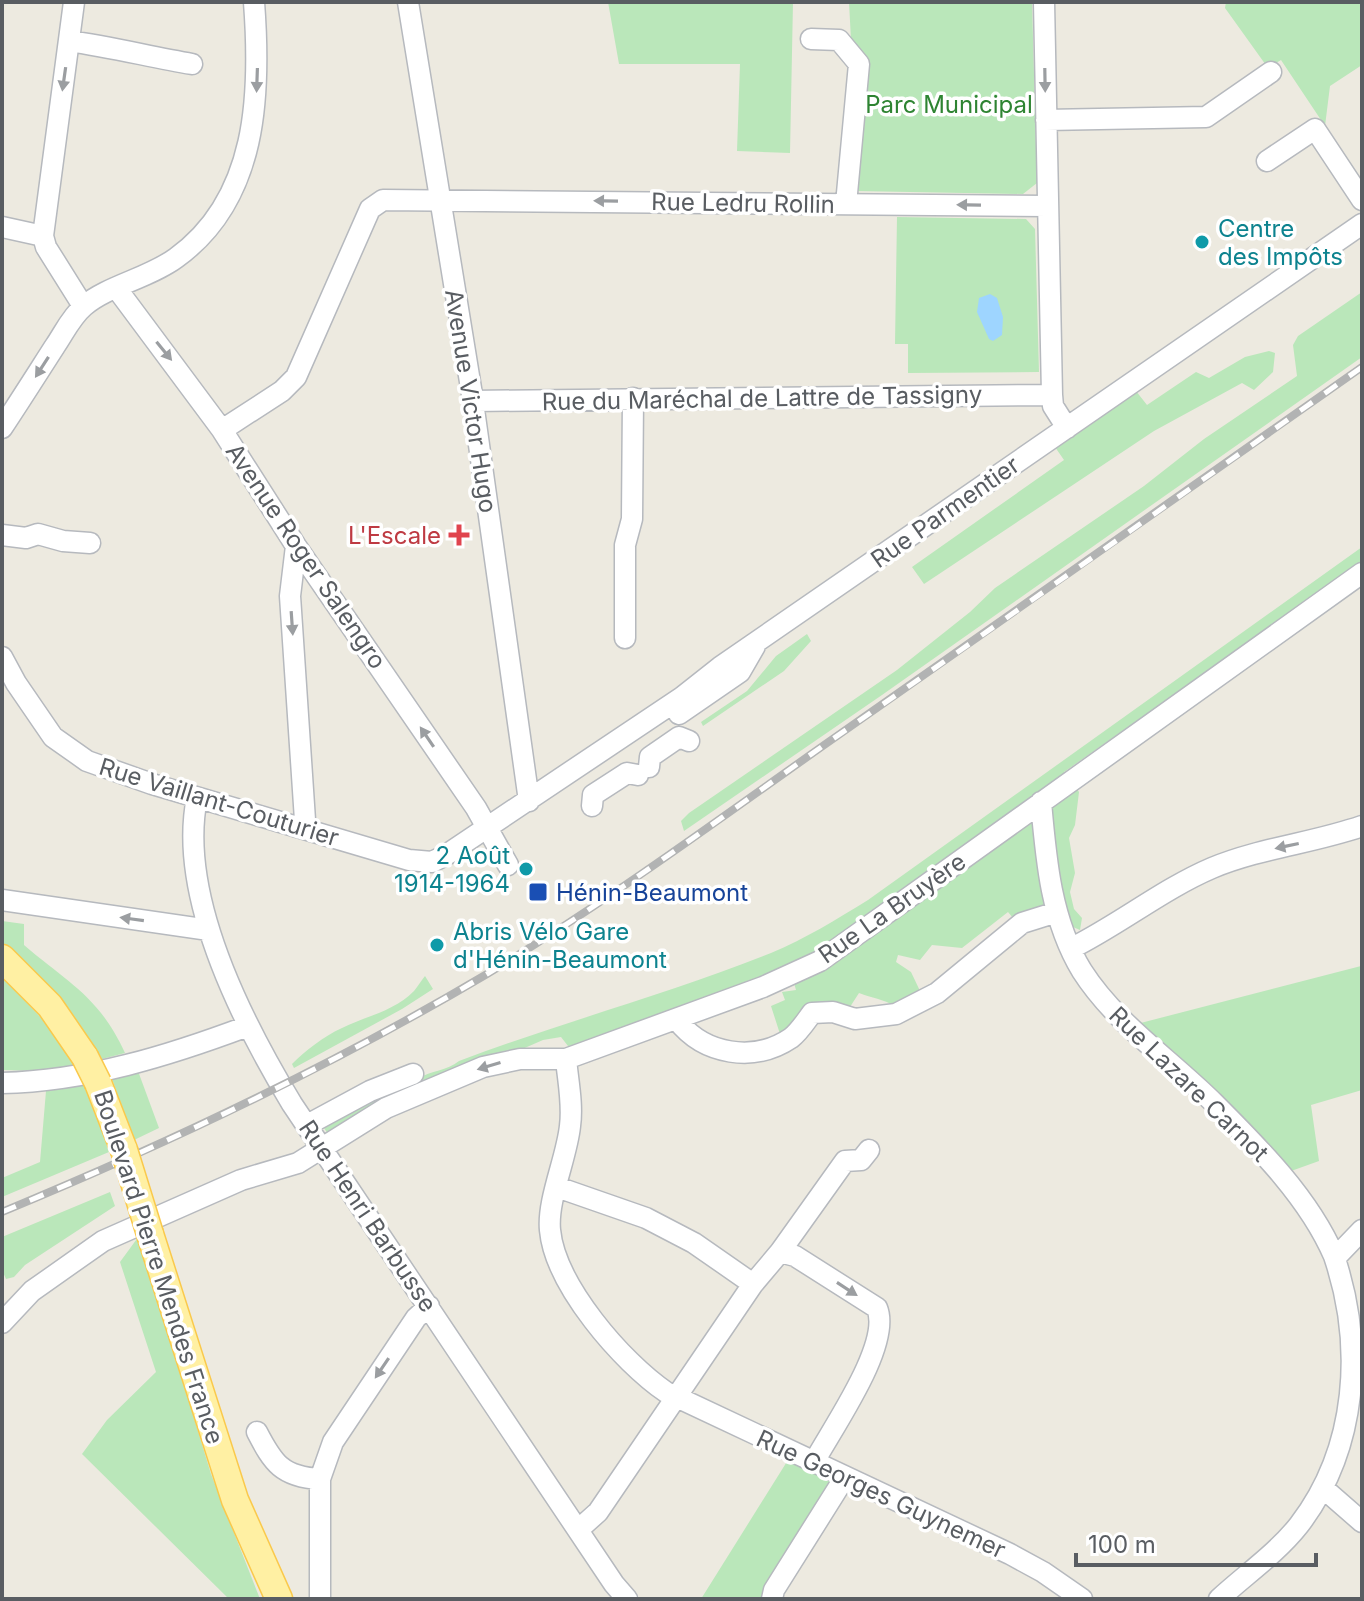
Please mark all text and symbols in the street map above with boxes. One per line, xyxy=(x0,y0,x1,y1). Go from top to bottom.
one-way arrow xyxy=(57,67,70,92)
one-way arrow xyxy=(251,68,264,93)
one-way arrow xyxy=(1039,68,1051,93)
park label: Parc Municipal xyxy=(865,90,1033,119)
street label: Rue Ledru Rollin xyxy=(651,187,835,219)
one-way arrow xyxy=(593,195,618,207)
one-way arrow xyxy=(956,199,981,211)
place label: Centre des Impôts xyxy=(1218,214,1343,271)
marker: Centre des Impôts xyxy=(1193,233,1211,251)
street label: Avenue Victor Hugo xyxy=(439,287,503,515)
one-way arrow xyxy=(156,341,172,361)
one-way arrow xyxy=(35,356,50,377)
street label: Rue du Maréchal de Lattre de Tassigny xyxy=(541,380,983,416)
street label: Avenue Roger Salengro xyxy=(220,438,392,674)
street label: Rue Parmentier xyxy=(865,450,1025,574)
place label: L'Escale xyxy=(348,521,441,550)
marker: L'Escale xyxy=(448,524,470,546)
one-way arrow xyxy=(286,611,299,636)
one-way arrow xyxy=(420,726,435,747)
street label: Rue Vaillant-Couturier xyxy=(96,752,342,852)
one-way arrow xyxy=(1274,840,1299,853)
place label: 2 Août 1914-1964 xyxy=(394,841,510,898)
street label: Rue La Bruyère xyxy=(813,847,971,969)
marker: 2 Août 1914-1964 xyxy=(517,860,535,878)
place label: Hénin-Beaumont xyxy=(556,878,748,907)
marker: Hénin-Beaumont xyxy=(527,881,549,903)
one-way arrow xyxy=(119,913,144,925)
place label: Abris Vélo Gare d'Hénin-Beaumont xyxy=(453,917,667,974)
marker: Abris Vélo Gare d'Hénin-Beaumont xyxy=(428,936,446,954)
street label: Rue Lazare Carnot xyxy=(1103,1001,1275,1168)
one-way arrow xyxy=(477,1060,501,1073)
street label: Boulevard Pierre Mendes France xyxy=(88,1086,230,1448)
street label: Rue Henri Barbusse xyxy=(293,1115,443,1317)
one-way arrow xyxy=(837,1282,858,1297)
one-way arrow xyxy=(375,1358,390,1379)
street label: Rue Georges Guynemer xyxy=(752,1424,1010,1564)
scale bar xyxy=(1076,1517,1316,1567)
text: 100 m xyxy=(1088,1530,1156,1559)

